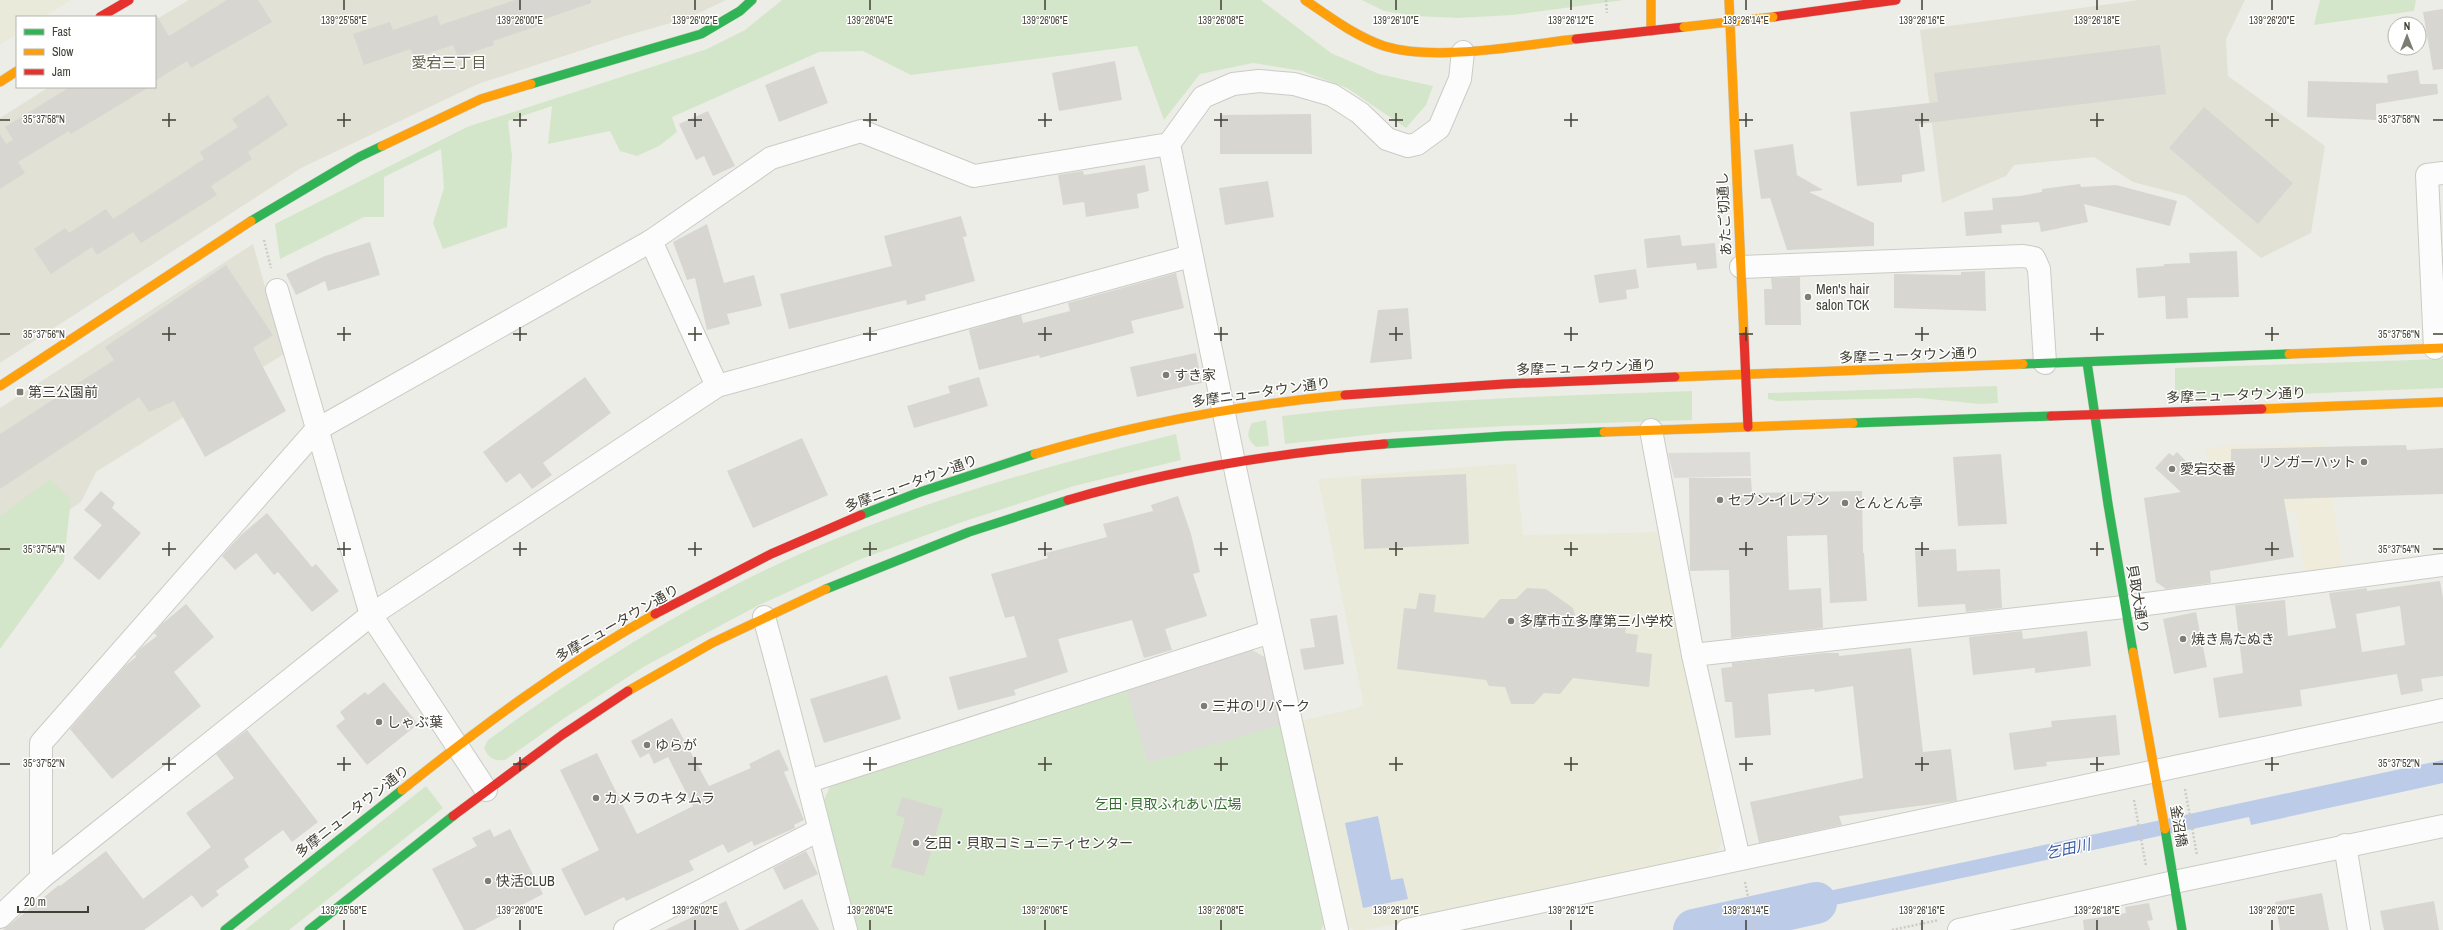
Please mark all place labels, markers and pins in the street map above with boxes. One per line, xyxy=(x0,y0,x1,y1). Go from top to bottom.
place label: Men's hair salon TCK xyxy=(1816,280,1870,314)
marker: Men's hair salon TCK xyxy=(1803,292,1813,302)
place label: すき家 xyxy=(1174,366,1216,384)
marker: すき家 xyxy=(1161,370,1171,380)
place label: 第三公園前 xyxy=(28,383,98,401)
marker: 第三公園前 xyxy=(15,387,25,397)
place label: リンガーハット xyxy=(2258,453,2356,471)
marker: リンガーハット xyxy=(2359,457,2369,467)
place label: 愛宕交番 xyxy=(2180,460,2236,478)
marker: 愛宕交番 xyxy=(2167,464,2177,474)
place label: セブン-イレブン xyxy=(1728,491,1830,509)
place label: とんとん亭 xyxy=(1853,494,1923,512)
marker: セブン-イレブン xyxy=(1715,495,1725,505)
marker: とんとん亭 xyxy=(1840,498,1850,508)
place label: 多摩市立多摩第三小学校 xyxy=(1519,612,1673,630)
marker: 多摩市立多摩第三小学校 xyxy=(1506,616,1516,626)
place label: 焼き鳥たぬき xyxy=(2191,630,2275,648)
marker: 焼き鳥たぬき xyxy=(2178,634,2188,644)
place label: 三井のリパーク xyxy=(1212,697,1310,715)
marker: 三井のリパーク xyxy=(1199,701,1209,711)
place label: しゃぶ葉 xyxy=(387,713,443,731)
marker: しゃぶ葉 xyxy=(374,717,384,727)
place label: ゆらが xyxy=(655,736,697,754)
marker: ゆらが xyxy=(642,740,652,750)
place label: カメラのキタムラ xyxy=(604,789,715,807)
marker: カメラのキタムラ xyxy=(591,793,601,803)
place label: 乞田・貝取コミュニティセンター xyxy=(924,834,1133,852)
marker: 乞田・貝取コミュニティセンター xyxy=(911,838,921,848)
place label: 快活CLUB xyxy=(496,872,555,890)
marker: 快活CLUB xyxy=(483,876,493,886)

